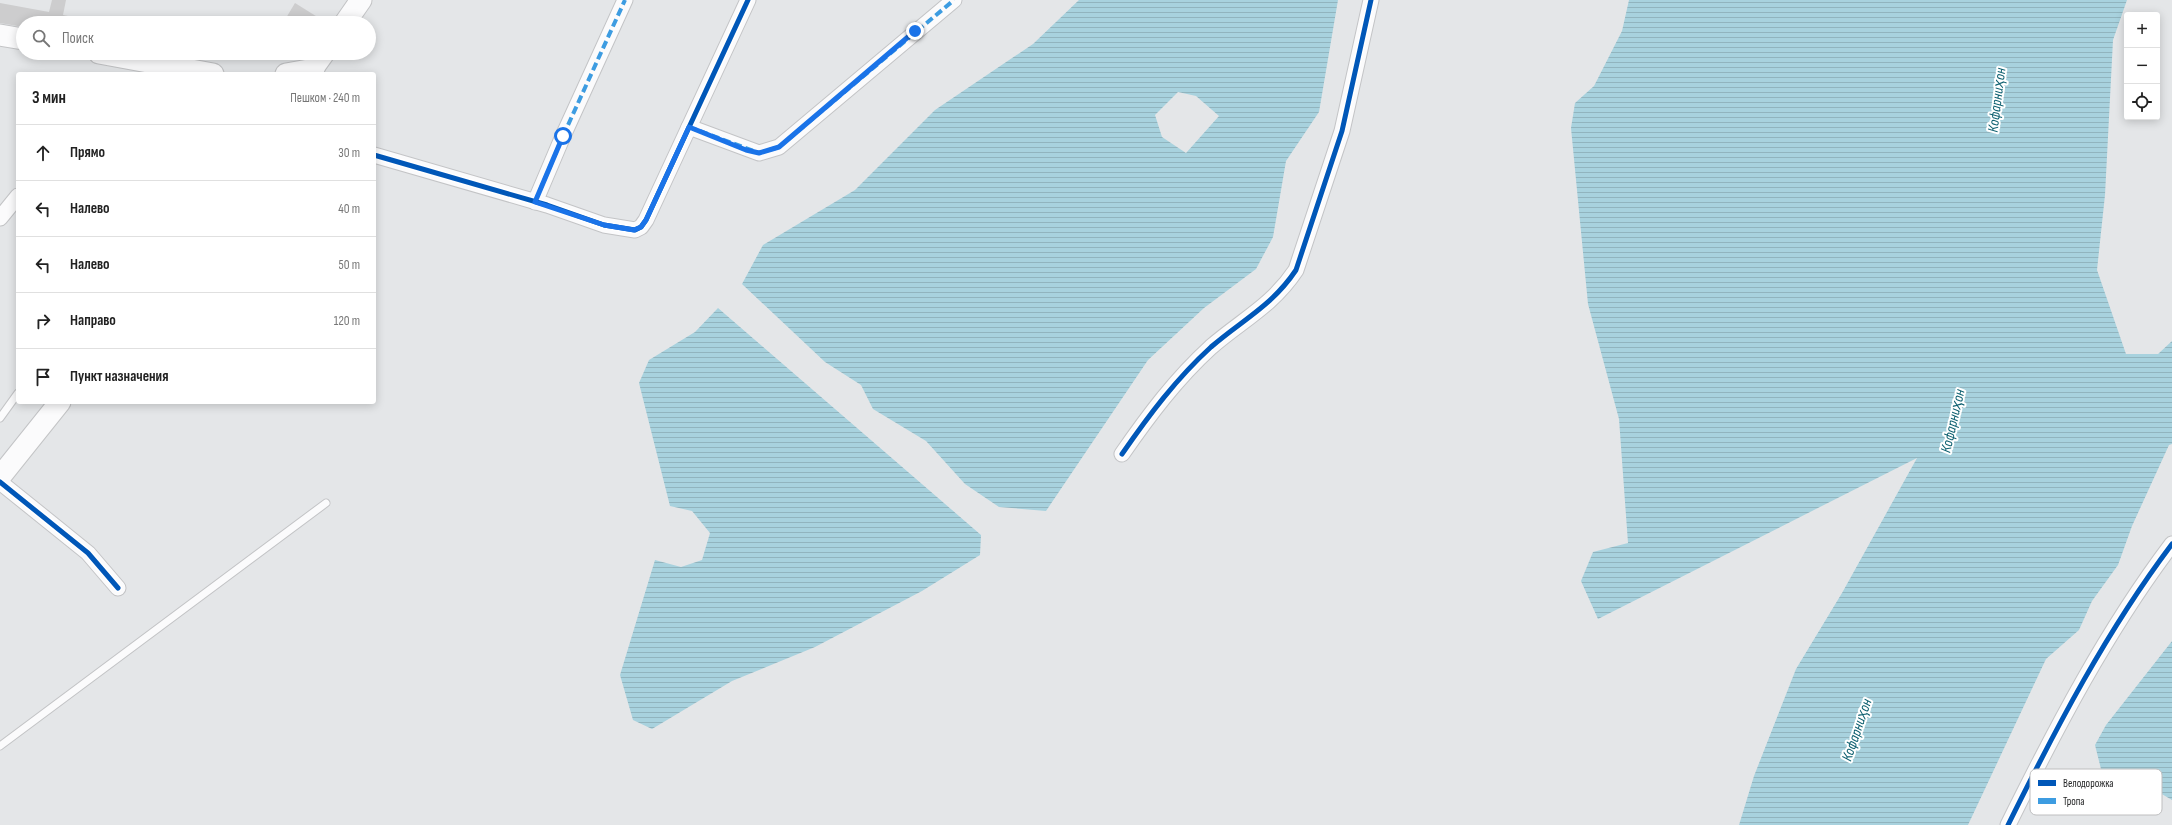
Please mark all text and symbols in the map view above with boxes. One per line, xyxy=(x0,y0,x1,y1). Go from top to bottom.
map controls xyxy=(2124,12,2160,120)
button: + xyxy=(2124,12,2160,48)
search box xyxy=(16,16,376,60)
route end xyxy=(906,22,924,40)
icon: search xyxy=(30,27,52,49)
text: Поиск xyxy=(62,29,94,48)
button: − xyxy=(2124,48,2160,84)
water label: Кофарниҳон xyxy=(1984,66,2010,133)
button: locate xyxy=(2124,84,2160,120)
text: 3 мин xyxy=(32,88,66,108)
text: Пешком · 240 m xyxy=(290,90,360,106)
route start xyxy=(554,127,572,145)
icon: ahead xyxy=(32,142,54,164)
text: Прямо xyxy=(70,143,105,162)
text: 30 m xyxy=(338,145,360,161)
icon: left xyxy=(32,198,54,220)
text: Налево xyxy=(70,199,110,218)
text: 40 m xyxy=(338,201,360,217)
icon: left xyxy=(32,254,54,276)
text: Налево xyxy=(70,255,110,274)
text: 50 m xyxy=(339,257,360,273)
icon: right xyxy=(32,310,54,332)
text: Направо xyxy=(70,311,116,330)
text: 120 m xyxy=(334,313,360,329)
icon: arrive xyxy=(32,366,54,388)
text: Пункт назначения xyxy=(70,367,168,386)
water label: Кофарниҳон xyxy=(1936,387,1970,455)
water label: Кофарниҳон xyxy=(1837,696,1877,764)
legend xyxy=(2030,769,2162,815)
text: Велодорожка xyxy=(2063,777,2114,790)
text: Тропа xyxy=(2063,795,2085,808)

